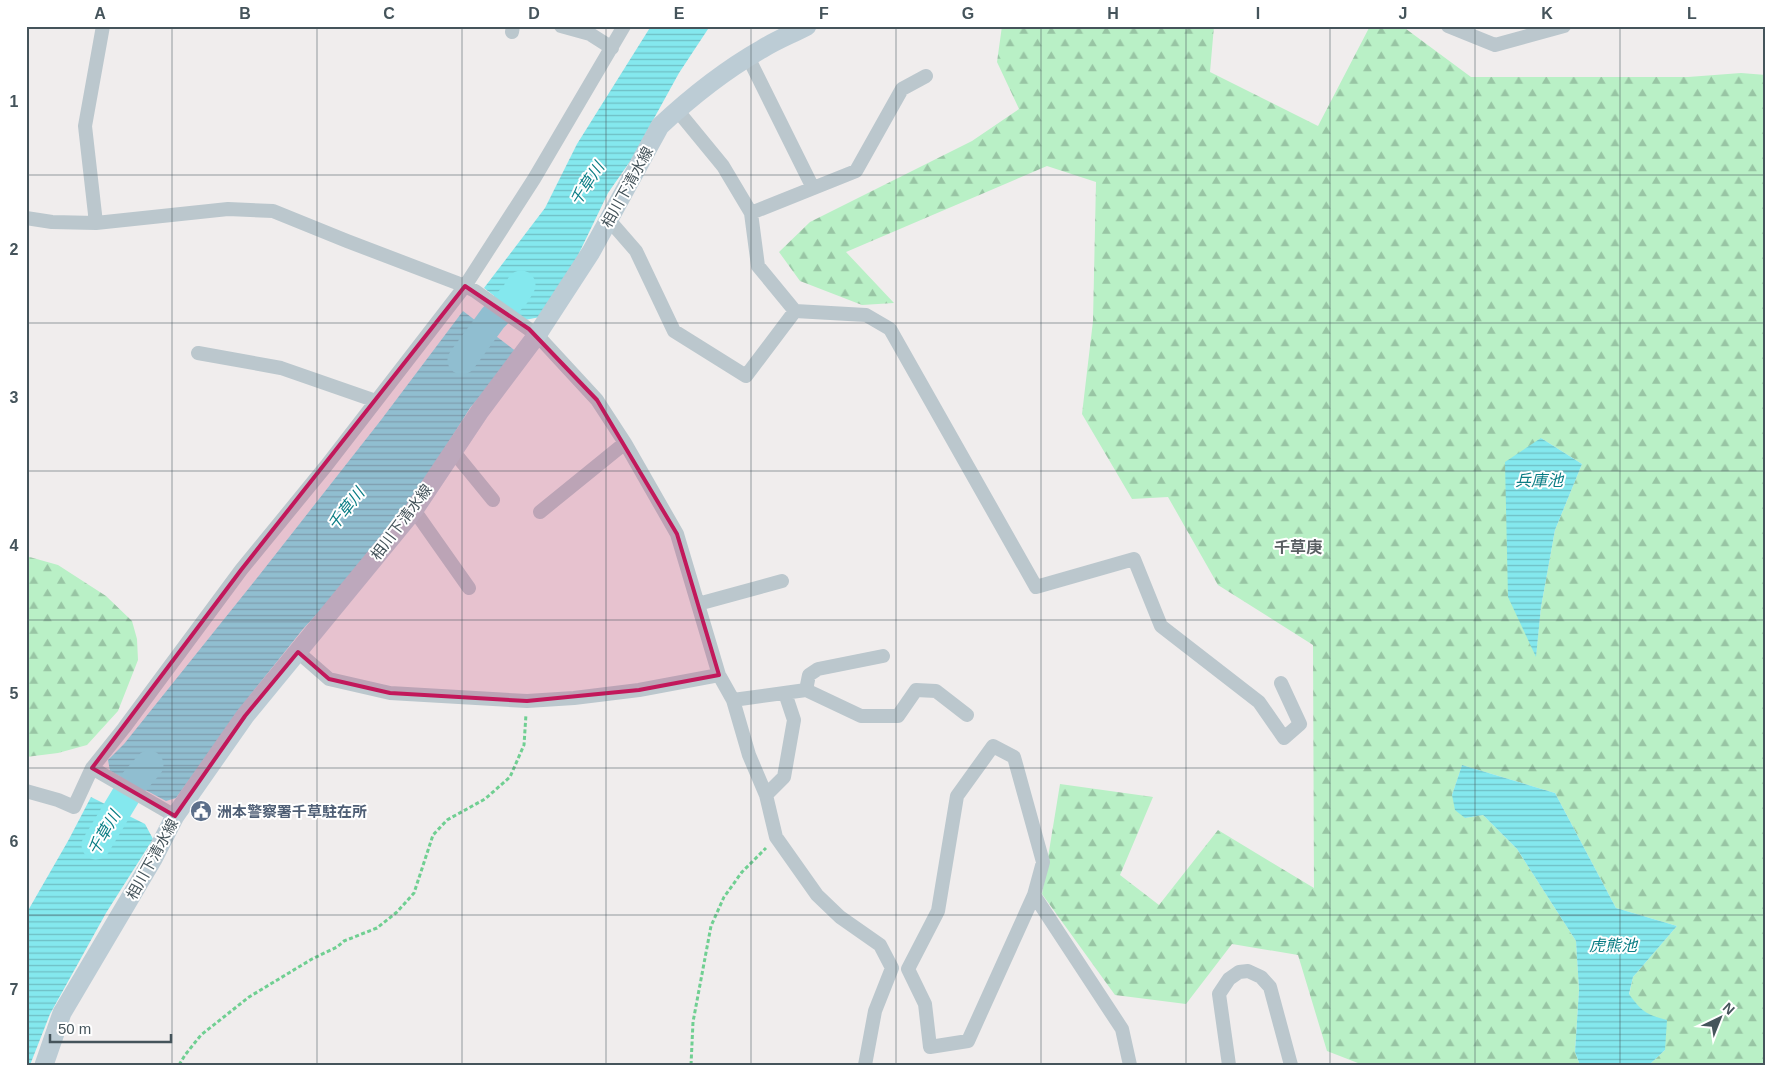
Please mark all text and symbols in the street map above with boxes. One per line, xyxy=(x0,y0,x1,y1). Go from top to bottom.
text: A xyxy=(94,5,106,22)
text: B xyxy=(239,5,251,22)
text: C xyxy=(383,5,395,22)
text: D xyxy=(528,5,540,22)
text: E xyxy=(674,5,685,22)
text: F xyxy=(819,5,829,22)
text: G xyxy=(962,5,974,22)
text: H xyxy=(1107,5,1119,22)
text: I xyxy=(1256,5,1260,22)
text: J xyxy=(1399,5,1407,22)
text: K xyxy=(1541,5,1553,22)
text: L xyxy=(1687,5,1697,22)
text: 1 xyxy=(10,93,19,110)
street label: 相川下清水線 xyxy=(598,144,656,230)
water label: 千草川 xyxy=(567,158,608,209)
text: 2 xyxy=(10,241,19,258)
text: 3 xyxy=(10,389,19,406)
water label: 兵庫池 xyxy=(1515,472,1565,489)
street label: 相川下清水線 xyxy=(367,481,435,563)
water label: 千草川 xyxy=(325,483,369,533)
text: 4 xyxy=(10,537,19,554)
district label: 千草庚 xyxy=(1274,539,1323,556)
text: 5 xyxy=(10,685,19,702)
public building icon: 洲本警察署千草駐在所 xyxy=(189,799,213,823)
place label: 洲本警察署千草駐在所 xyxy=(217,803,367,820)
water label: 千草川 xyxy=(85,806,124,858)
street label: 相川下清水線 xyxy=(123,816,181,902)
text: 6 xyxy=(10,833,19,850)
water label: 虎熊池 xyxy=(1589,937,1639,954)
text: 7 xyxy=(10,981,19,998)
north arrow xyxy=(1694,994,1744,1044)
text: N xyxy=(1720,999,1738,1018)
scale bar xyxy=(50,1011,171,1043)
text: 50 m xyxy=(58,1020,91,1037)

